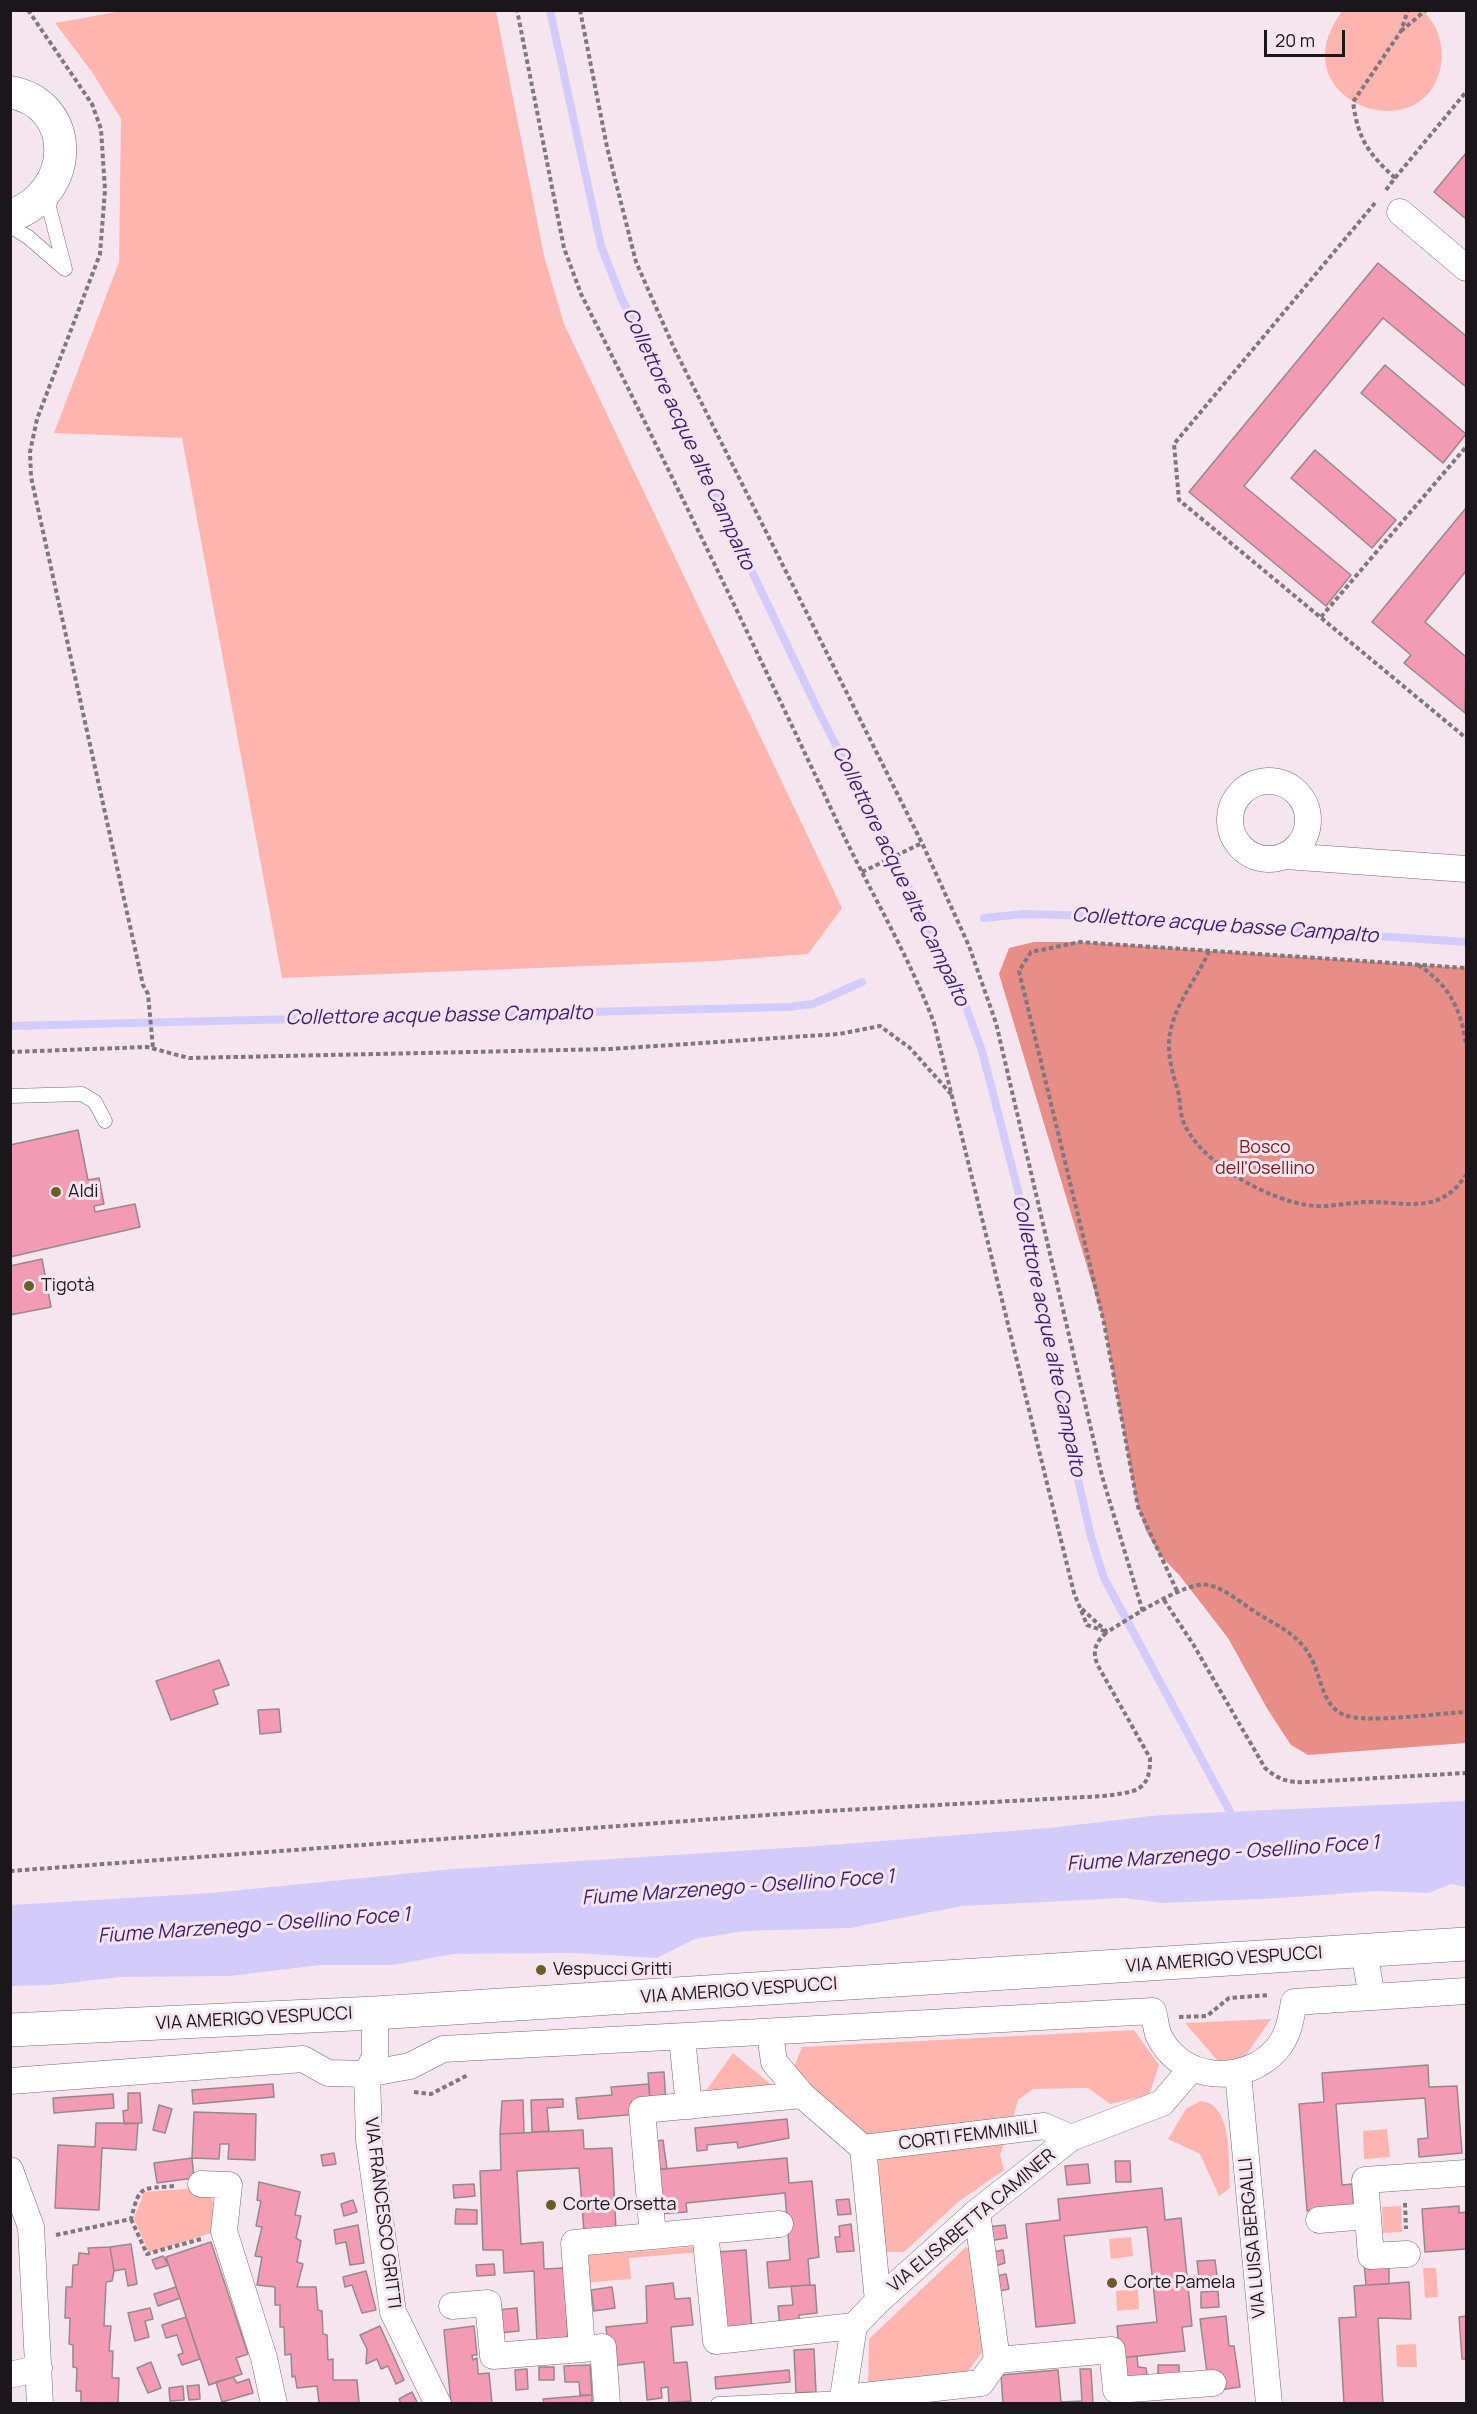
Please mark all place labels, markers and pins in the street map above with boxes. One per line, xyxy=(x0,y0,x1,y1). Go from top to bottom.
place label: Aldi xyxy=(68,1181,98,1203)
marker: Aldi xyxy=(49,1185,63,1199)
place label: Tigotà xyxy=(41,1275,94,1297)
marker: Tigotà xyxy=(22,1279,36,1293)
place label: Vespucci Gritti xyxy=(553,1959,672,1981)
marker: Vespucci Gritti xyxy=(534,1963,548,1977)
place label: Corte Orsetta xyxy=(563,2194,676,2216)
marker: Corte Orsetta xyxy=(544,2198,558,2212)
place label: Corte Pamela xyxy=(1124,2272,1235,2294)
marker: Corte Pamela xyxy=(1105,2276,1119,2290)

